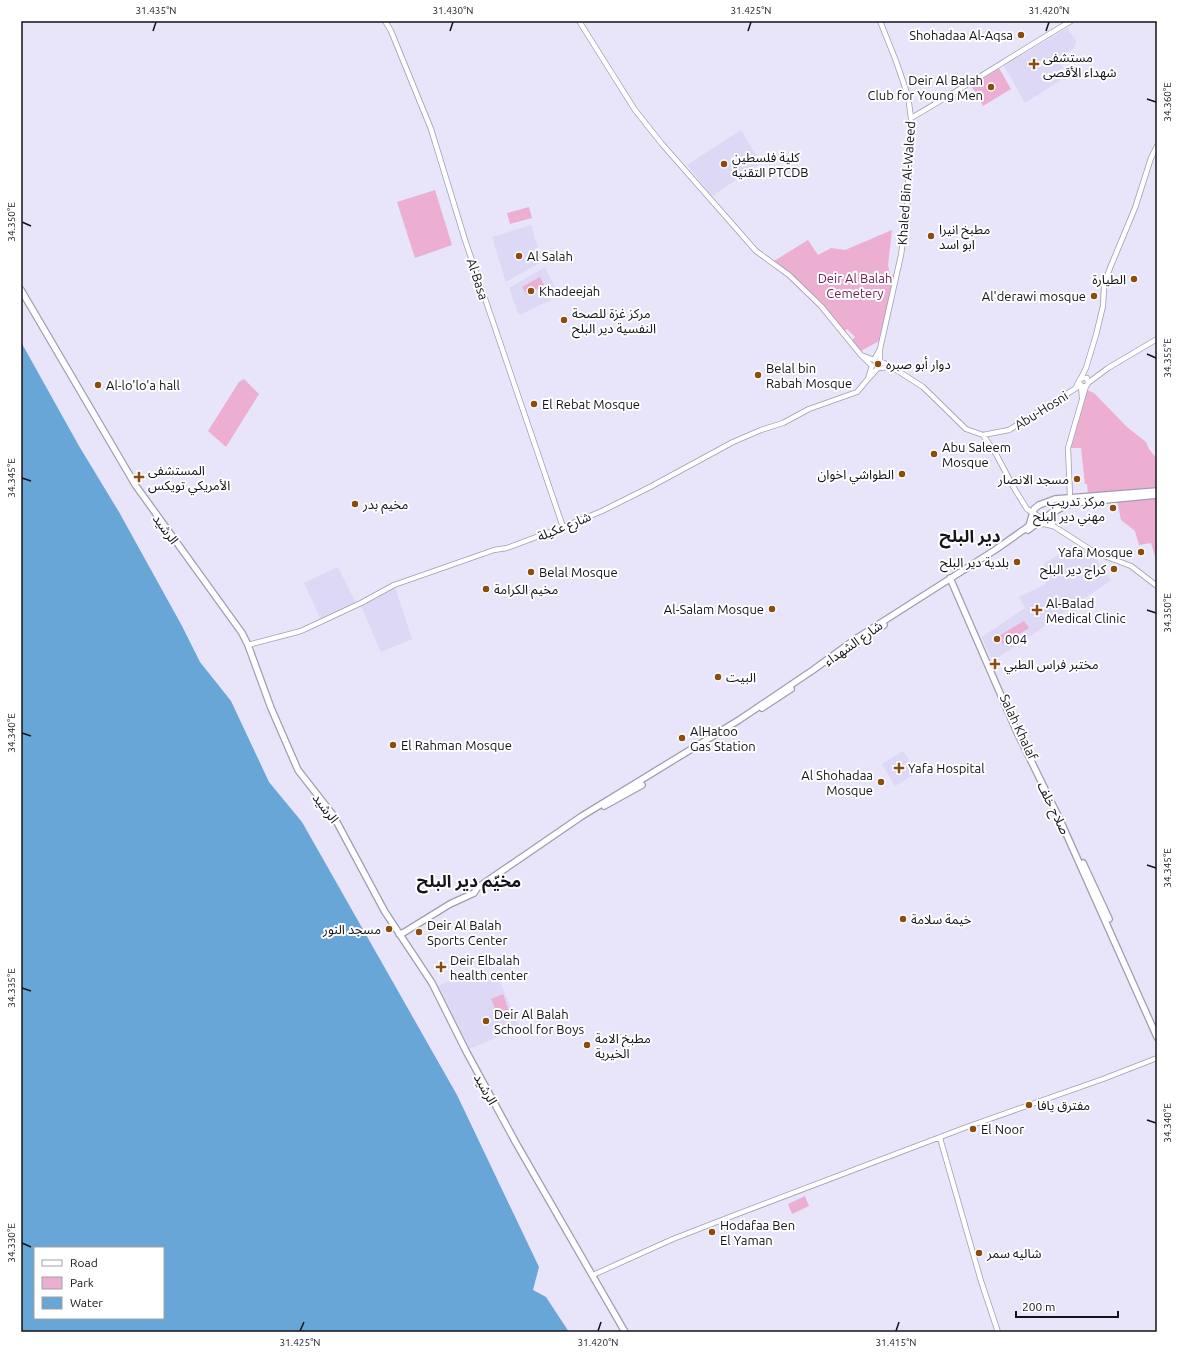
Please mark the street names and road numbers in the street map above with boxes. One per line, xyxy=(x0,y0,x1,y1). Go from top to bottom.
street label: Khaled Bin Al-Waleed xyxy=(895,120,917,246)
street label: Al-Basa xyxy=(465,256,491,302)
street label: Abu-Hosni xyxy=(1012,388,1070,432)
street label: شارع عكيلة xyxy=(535,509,594,547)
street label: الرشيد xyxy=(150,511,181,547)
street label: شارع الشهداء xyxy=(821,618,887,671)
street label: Salah Khalaf xyxy=(998,692,1040,762)
street label: صلاح خلف xyxy=(1032,779,1073,839)
street label: الرشيد xyxy=(310,791,342,826)
street label: الرشيد xyxy=(471,1071,500,1107)

